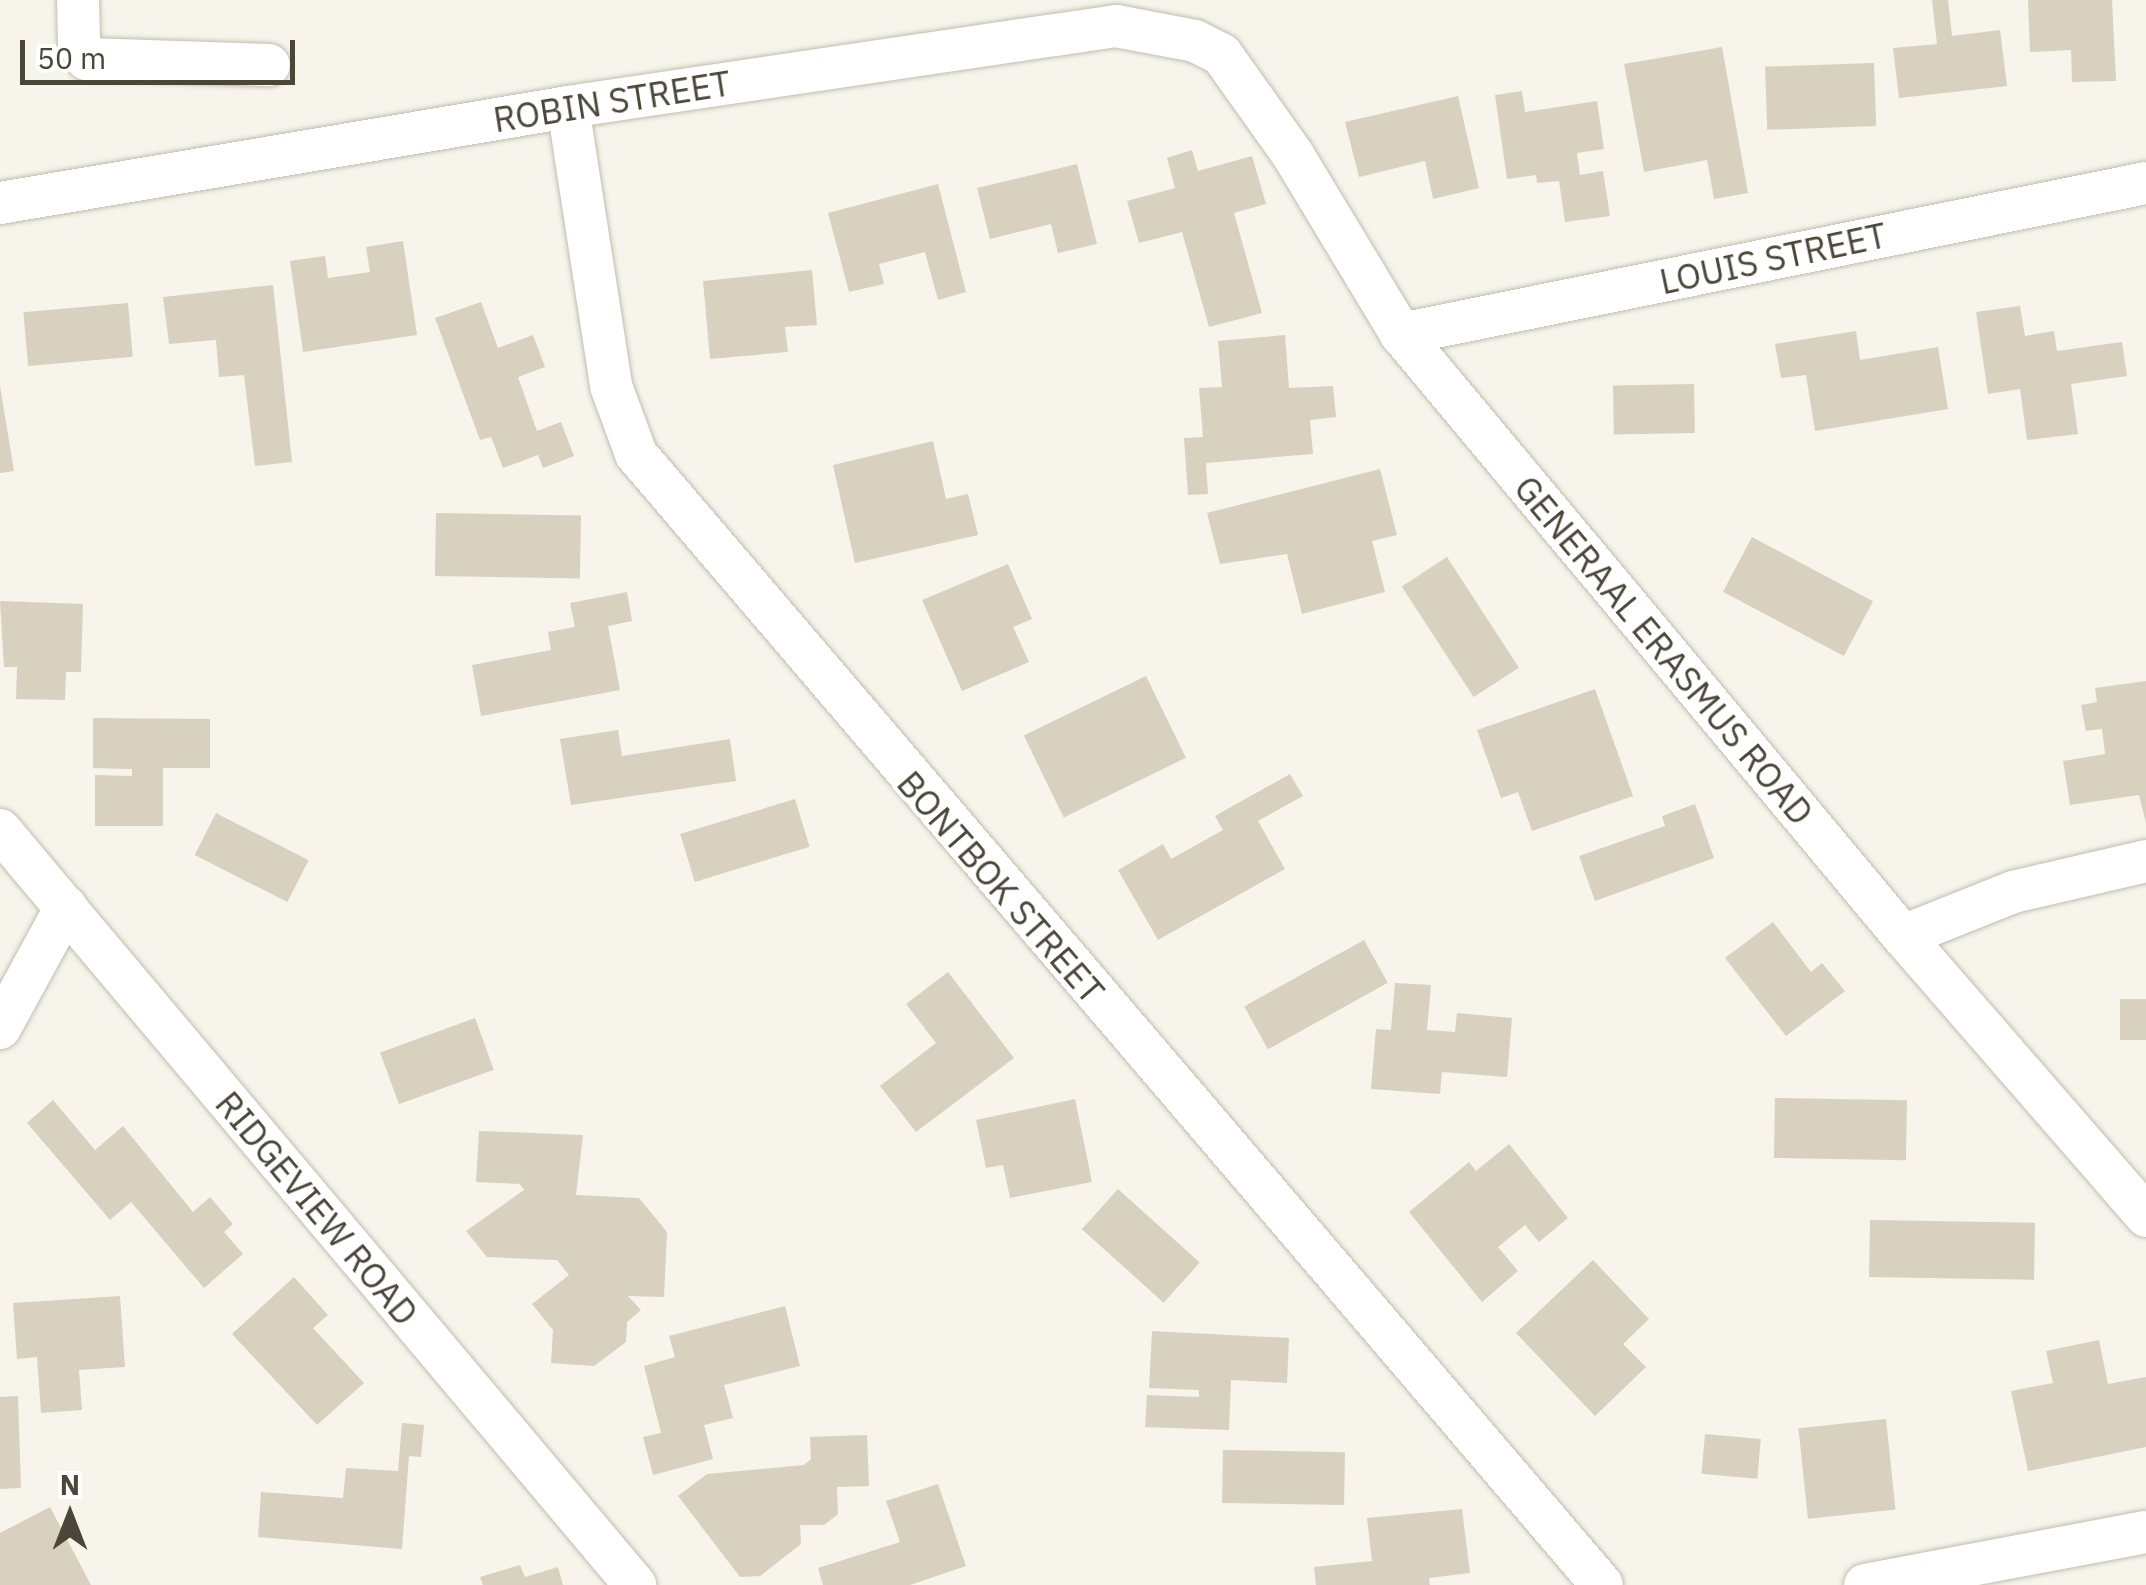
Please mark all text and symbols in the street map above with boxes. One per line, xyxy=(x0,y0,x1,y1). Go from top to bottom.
scale bar xyxy=(25,20,300,82)
text: 50 m xyxy=(37,38,106,77)
street label: ROBIN STREET xyxy=(490,62,734,140)
street label: LOUIS STREET xyxy=(1656,213,1890,303)
street label: GENERAAL ERASMUS ROAD xyxy=(1506,467,1822,833)
street label: BONTBOK STREET xyxy=(889,762,1113,1012)
street label: RIDGEVIEW ROAD xyxy=(207,1083,427,1333)
north arrow xyxy=(20,1465,120,1565)
text: N xyxy=(60,1466,80,1503)

